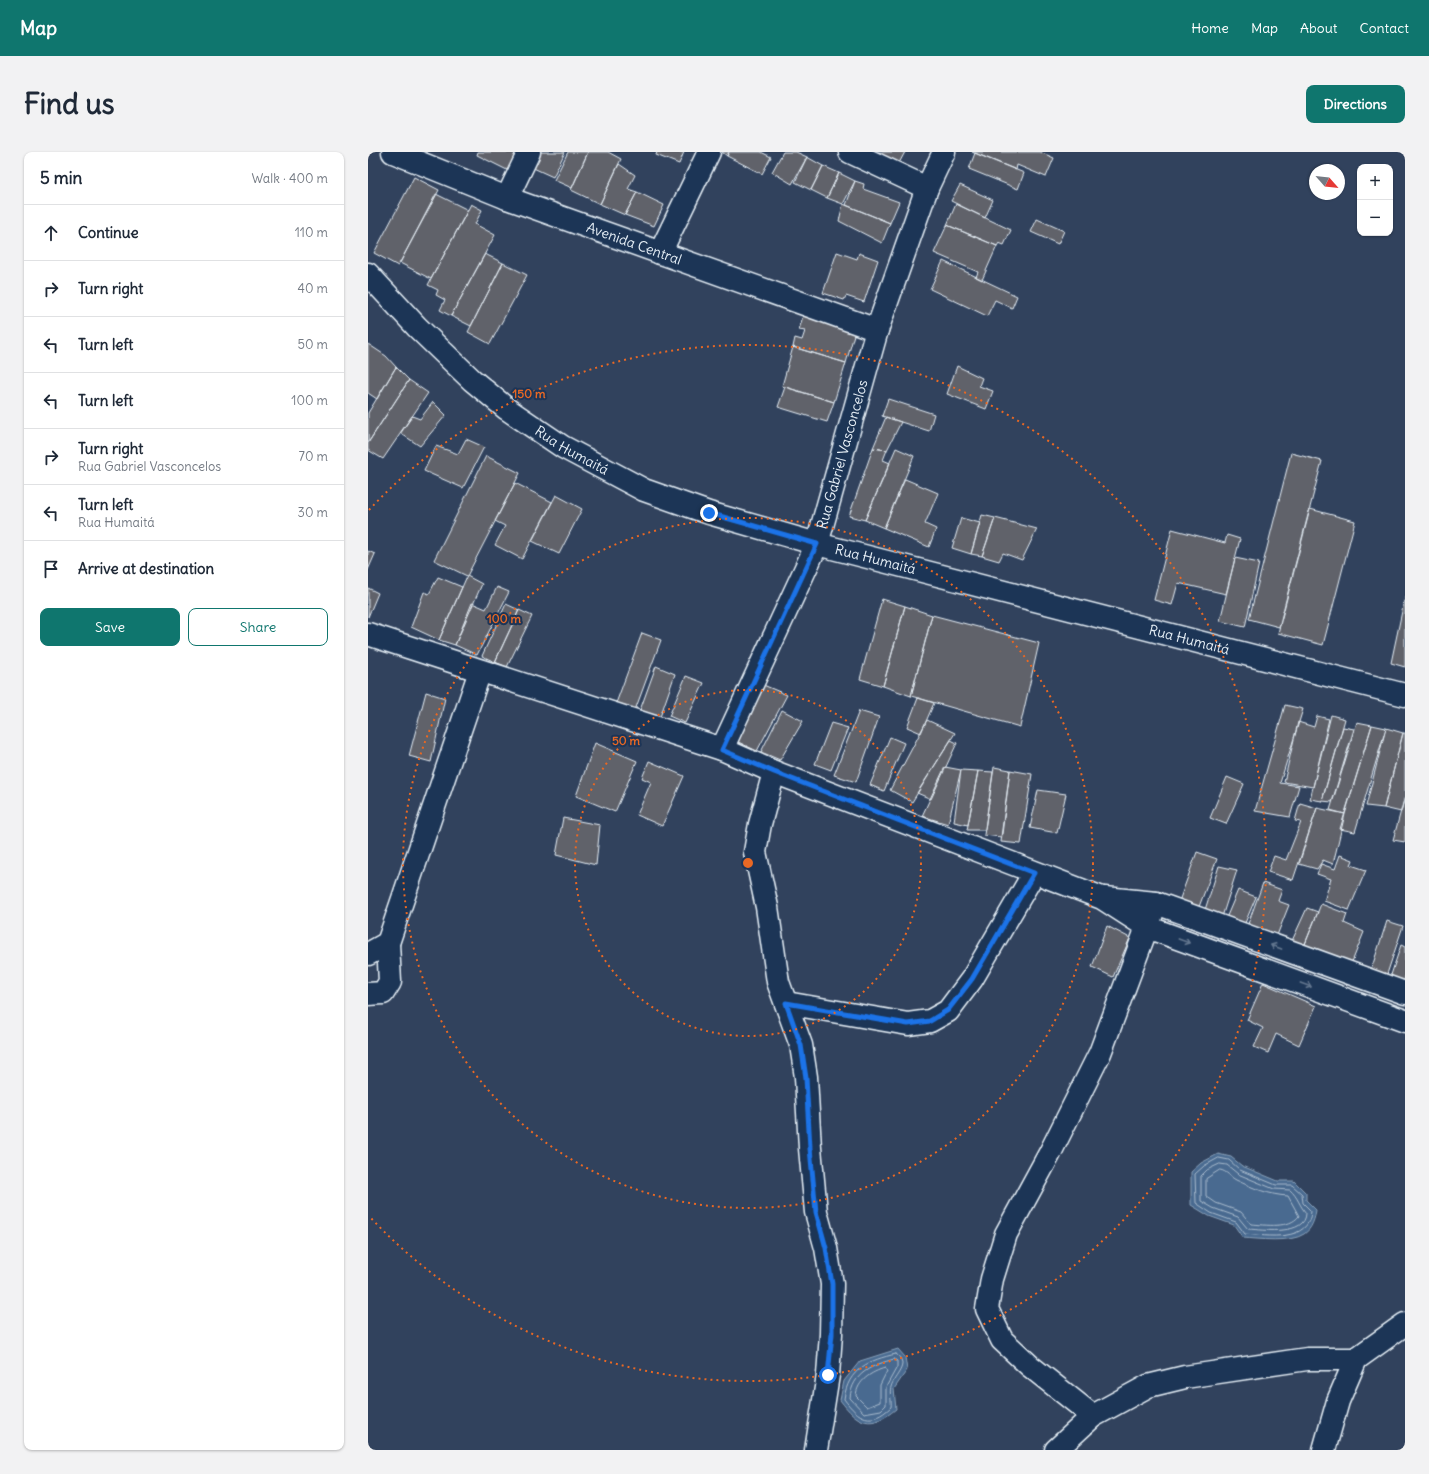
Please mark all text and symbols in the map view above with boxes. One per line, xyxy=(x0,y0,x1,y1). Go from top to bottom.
text: Map xyxy=(20,16,57,40)
text: Home xyxy=(1191,19,1229,37)
text: Map xyxy=(1251,19,1278,37)
text: About xyxy=(1300,19,1338,37)
text: Contact xyxy=(1360,19,1409,37)
button: Directions xyxy=(1306,85,1405,123)
text: Find us xyxy=(24,86,115,122)
north arrow xyxy=(1309,164,1345,200)
map controls xyxy=(1357,164,1393,236)
button: + xyxy=(1357,164,1393,200)
text: 5 min xyxy=(40,167,82,189)
text: Walk · 400 m xyxy=(251,170,328,187)
button: − xyxy=(1357,200,1393,236)
street label: Avenida Central xyxy=(584,218,684,269)
icon: ahead xyxy=(40,222,62,244)
text: Continue xyxy=(78,223,139,242)
text: 110 m xyxy=(295,224,328,241)
icon: right xyxy=(40,278,62,300)
text: Turn right xyxy=(78,279,143,298)
text: 40 m xyxy=(297,280,328,297)
icon: left xyxy=(40,334,62,356)
text: Turn left xyxy=(78,335,133,354)
text: 50 m xyxy=(297,336,328,353)
street label: Rua Gabriel Vasconcelos xyxy=(813,378,872,531)
text: 150 m xyxy=(513,386,546,401)
icon: left xyxy=(40,390,62,412)
text: Turn left xyxy=(78,391,133,410)
text: 100 m xyxy=(291,392,328,409)
street label: Rua Humaitá xyxy=(531,422,612,479)
text: Turn right xyxy=(78,439,143,458)
icon: right xyxy=(40,446,62,468)
text: 70 m xyxy=(299,448,328,465)
text: Rua Gabriel Vasconcelos xyxy=(78,458,221,475)
text: Turn left xyxy=(78,495,133,514)
icon: left xyxy=(40,502,62,524)
text: 30 m xyxy=(298,504,328,521)
route end xyxy=(700,504,718,522)
text: Rua Humaitá xyxy=(78,514,155,531)
street label: Rua Humaitá xyxy=(833,540,918,578)
icon: arrive xyxy=(40,558,62,580)
text: Arrive at destination xyxy=(78,559,214,578)
button: Save xyxy=(40,608,180,646)
button: Share xyxy=(188,608,328,646)
text: 100 m xyxy=(487,611,521,626)
street label: Rua Humaitá xyxy=(1147,621,1231,659)
text: 50 m xyxy=(612,733,641,748)
centre of rings xyxy=(741,856,755,870)
one-way arrow xyxy=(1177,937,1189,945)
one-way arrow xyxy=(1270,943,1283,950)
one-way arrow xyxy=(1300,982,1312,990)
route start xyxy=(819,1366,837,1384)

